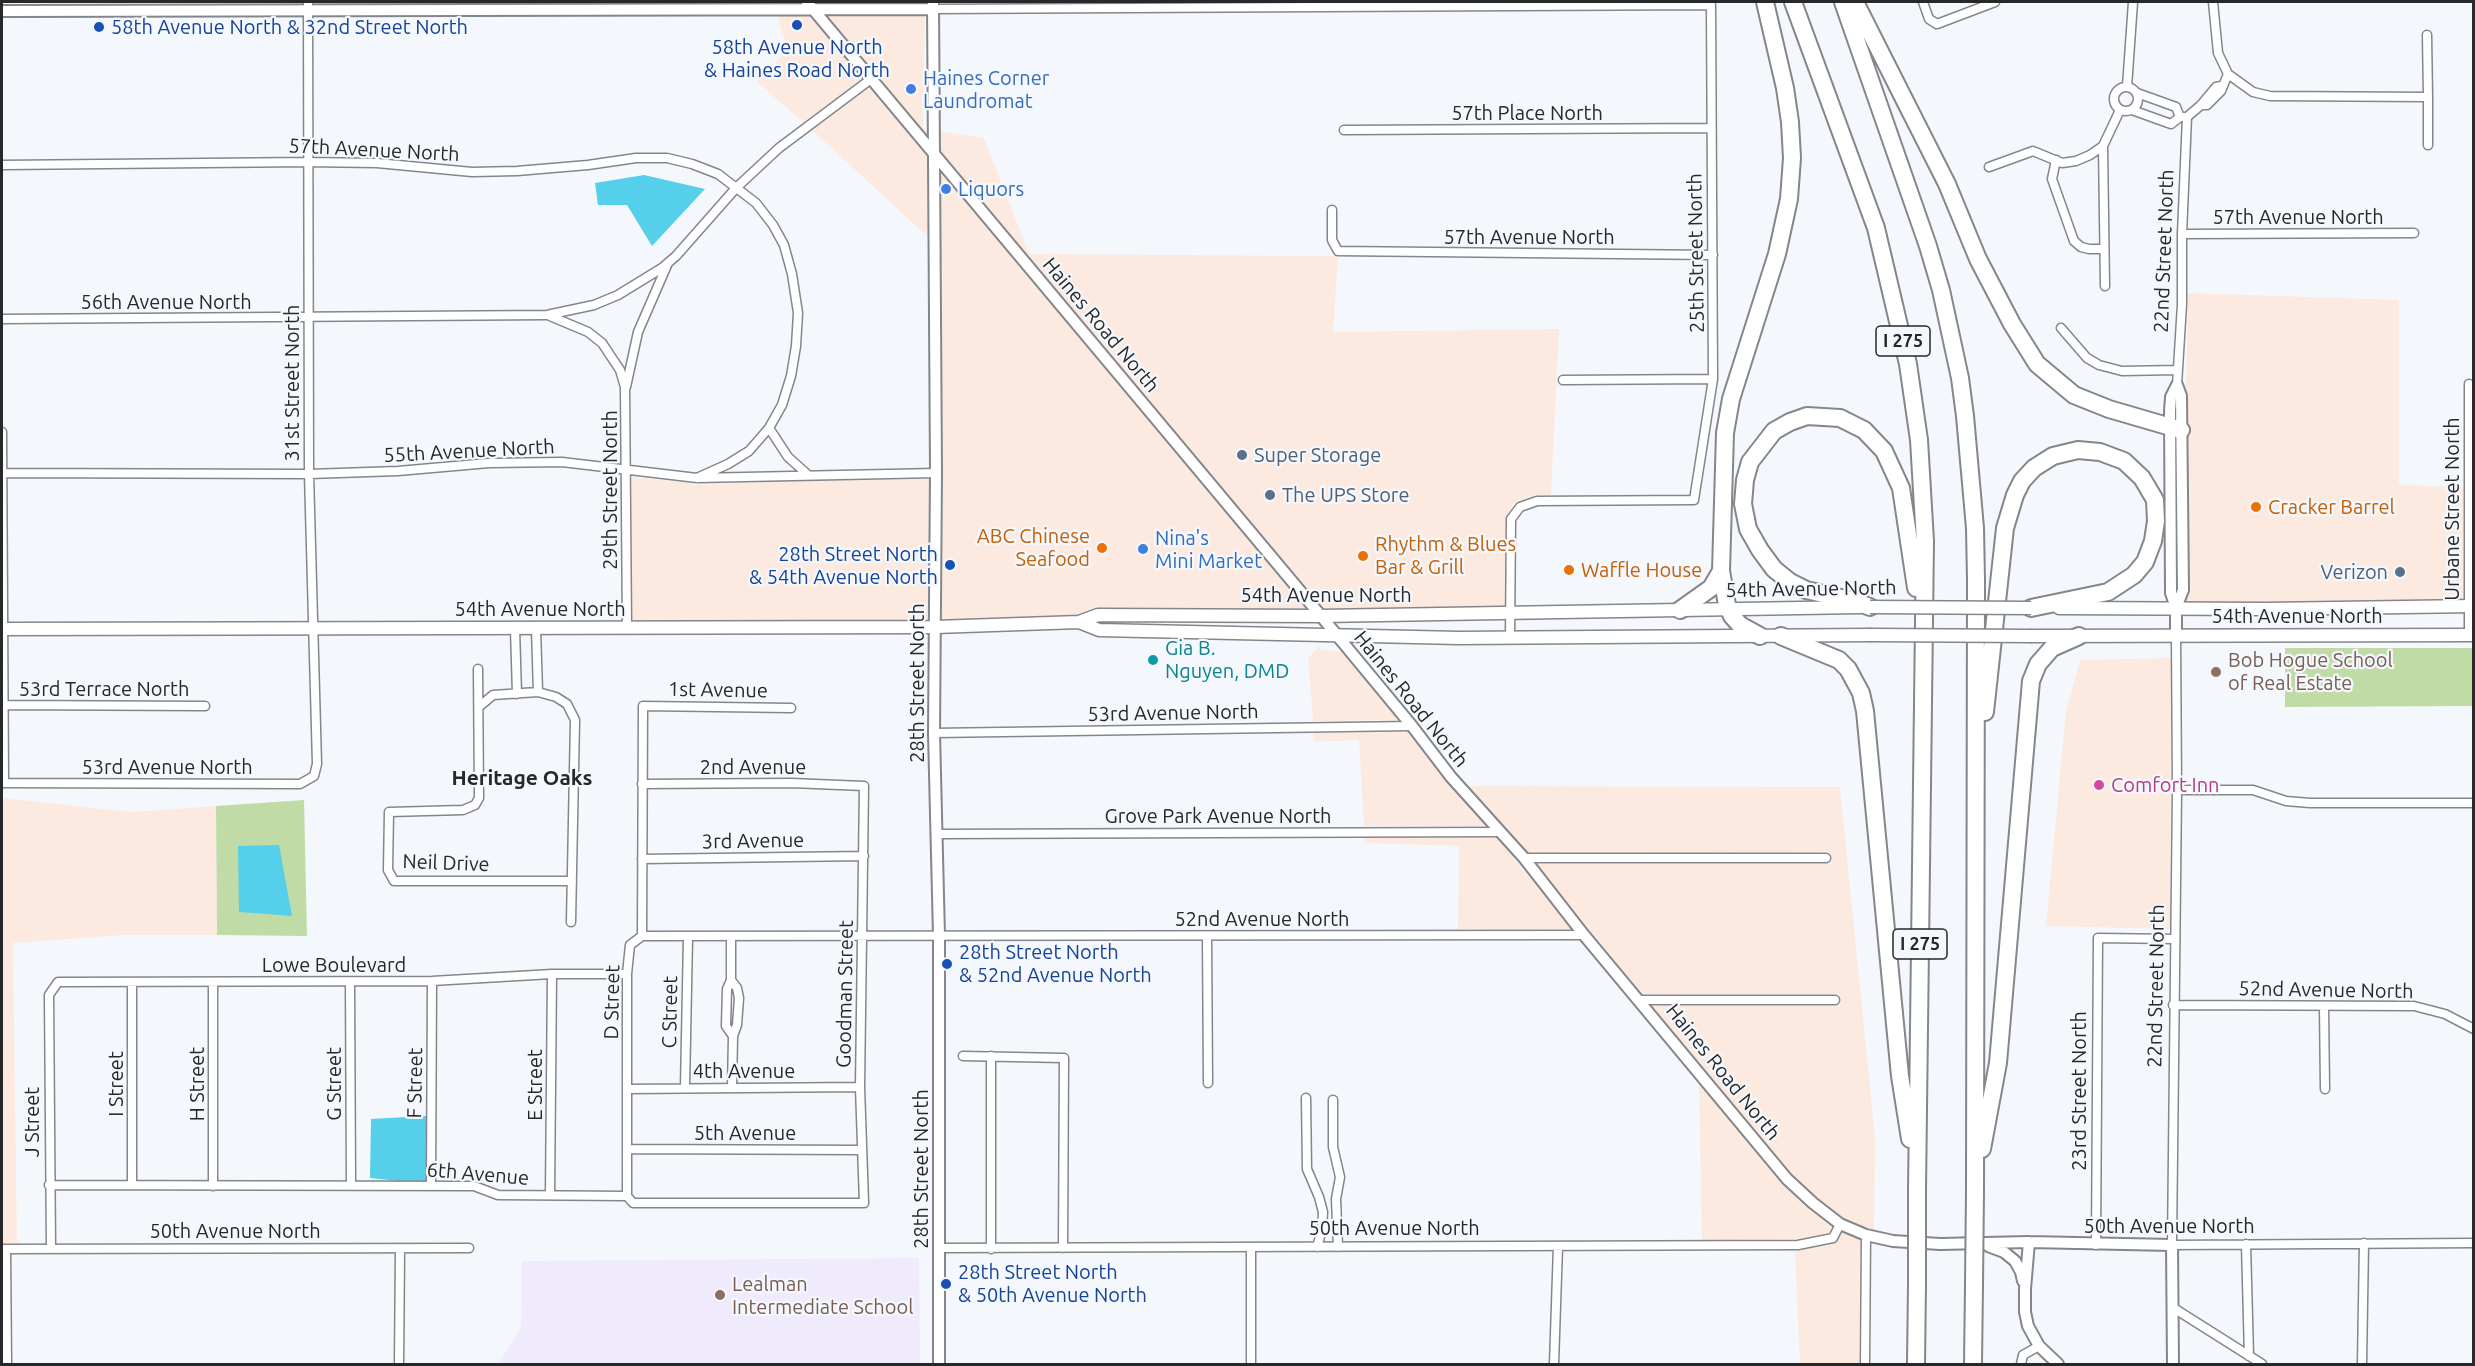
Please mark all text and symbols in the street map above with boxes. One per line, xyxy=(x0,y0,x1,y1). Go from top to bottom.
place label: 58th Avenue North & 32nd Street North xyxy=(111,15,468,39)
marker: 58th Avenue North & Haines Road North xyxy=(790,18,804,32)
marker: 58th Avenue North & 32nd Street North xyxy=(92,20,106,34)
place label: 58th Avenue North & Haines Road North xyxy=(704,35,890,82)
place label: Haines Corner Laundromat xyxy=(923,66,1049,113)
marker: Haines Corner Laundromat xyxy=(904,82,918,96)
street label: 57th Place North xyxy=(1451,101,1603,125)
street label: 57th Avenue North xyxy=(288,134,460,166)
street label: 22nd Street North xyxy=(2149,169,2179,333)
street label: 25th Street North xyxy=(1683,173,1709,333)
place label: Liquors xyxy=(958,177,1024,201)
marker: Liquors xyxy=(939,182,953,196)
street label: 57th Avenue North xyxy=(2212,205,2384,229)
street label: 57th Avenue North xyxy=(1443,225,1615,249)
street label: Haines Road North xyxy=(1038,253,1164,397)
street label: 56th Avenue North xyxy=(80,290,252,314)
street label: 31st Street North xyxy=(280,305,304,461)
road number: I 275 xyxy=(1876,326,1930,356)
street label: 29th Street North xyxy=(598,410,622,570)
street label: Urbane Street North xyxy=(2440,417,2464,601)
street label: 55th Avenue North xyxy=(383,435,555,467)
place label: Super Storage xyxy=(1254,443,1381,467)
marker: Super Storage xyxy=(1235,448,1249,462)
place label: The UPS Store xyxy=(1282,483,1409,507)
marker: The UPS Store xyxy=(1263,488,1277,502)
place label: Cracker Barrel xyxy=(2268,495,2395,519)
marker: Cracker Barrel xyxy=(2249,500,2263,514)
place label: ABC Chinese Seafood xyxy=(977,524,1090,571)
place label: Nina's Mini Market xyxy=(1155,526,1262,573)
place label: Rhythm & Blues Bar & Grill xyxy=(1375,532,1516,579)
marker: ABC Chinese Seafood xyxy=(1095,541,1109,555)
place label: 28th Street North & 54th Avenue North xyxy=(749,542,938,589)
marker: Nina's Mini Market xyxy=(1136,542,1150,556)
marker: Rhythm & Blues Bar & Grill xyxy=(1356,549,1370,563)
marker: 28th Street North & 54th Avenue North xyxy=(943,558,957,572)
place label: Waffle House xyxy=(1581,558,1702,582)
place label: Verizon xyxy=(2320,560,2388,584)
marker: Waffle House xyxy=(1562,563,1576,577)
marker: Verizon xyxy=(2393,565,2407,579)
street label: 54th Avenue North xyxy=(1725,576,1897,602)
street label: 54th Avenue North xyxy=(1240,583,1412,607)
street label: 54th Avenue North xyxy=(454,597,626,621)
street label: 28th Street North xyxy=(905,603,929,763)
street label: 54th Avenue North xyxy=(2211,604,2383,628)
street label: Haines Road North xyxy=(1349,626,1473,772)
place label: Gia B. Nguyen, DMD xyxy=(1165,636,1289,683)
place label: Bob Hogue School of Real Estate xyxy=(2228,648,2393,695)
marker: Gia B. Nguyen, DMD xyxy=(1146,653,1160,667)
marker: Bob Hogue School of Real Estate xyxy=(2209,665,2223,679)
street label: 53rd Terrace North xyxy=(19,677,189,701)
street label: 1st Avenue xyxy=(668,677,768,703)
street label: 53rd Avenue North xyxy=(1087,700,1259,726)
street label: 53rd Avenue North xyxy=(81,755,253,779)
street label: 2nd Avenue xyxy=(700,755,806,779)
district label: Heritage Oaks xyxy=(452,765,592,791)
place label: Comfort Inn xyxy=(2111,773,2219,797)
marker: Comfort Inn xyxy=(2092,778,2106,792)
street label: Grove Park Avenue North xyxy=(1105,804,1331,828)
street label: 3rd Avenue xyxy=(702,828,804,854)
street label: Neil Drive xyxy=(402,849,490,877)
street label: 22nd Street North xyxy=(2143,904,2169,1068)
street label: 52nd Avenue North xyxy=(1174,907,1350,931)
street label: Goodman Street xyxy=(832,920,858,1068)
road number: I 275 xyxy=(1893,929,1947,959)
place label: 28th Street North & 52nd Avenue North xyxy=(959,940,1152,987)
street label: Lowe Boulevard xyxy=(262,953,406,977)
marker: 28th Street North & 52nd Avenue North xyxy=(940,957,954,971)
street label: D Street xyxy=(599,965,625,1039)
street label: C Street xyxy=(657,975,683,1049)
street label: 52nd Avenue North xyxy=(2238,976,2414,1004)
street label: Haines Road North xyxy=(1661,999,1785,1145)
street label: 23rd Street North xyxy=(2067,1011,2091,1171)
street label: H Street xyxy=(185,1047,209,1121)
street label: G Street xyxy=(322,1047,346,1121)
street label: F Street xyxy=(402,1047,428,1119)
street label: E Street xyxy=(523,1049,547,1121)
street label: I Street xyxy=(104,1051,128,1117)
street label: 4th Avenue xyxy=(693,1059,795,1083)
street label: J Street xyxy=(20,1087,44,1157)
street label: 28th Street North xyxy=(909,1089,933,1249)
street label: 5th Avenue xyxy=(694,1121,796,1145)
street label: 6th Avenue xyxy=(426,1158,530,1190)
street label: 50th Avenue North xyxy=(2083,1214,2255,1238)
street label: 50th Avenue North xyxy=(1308,1216,1480,1240)
street label: 50th Avenue North xyxy=(149,1219,321,1243)
place label: 28th Street North & 50th Avenue North xyxy=(958,1260,1147,1307)
place label: Lealman Intermediate School xyxy=(732,1272,913,1319)
marker: 28th Street North & 50th Avenue North xyxy=(939,1277,953,1291)
marker: Lealman Intermediate School xyxy=(713,1288,727,1302)

